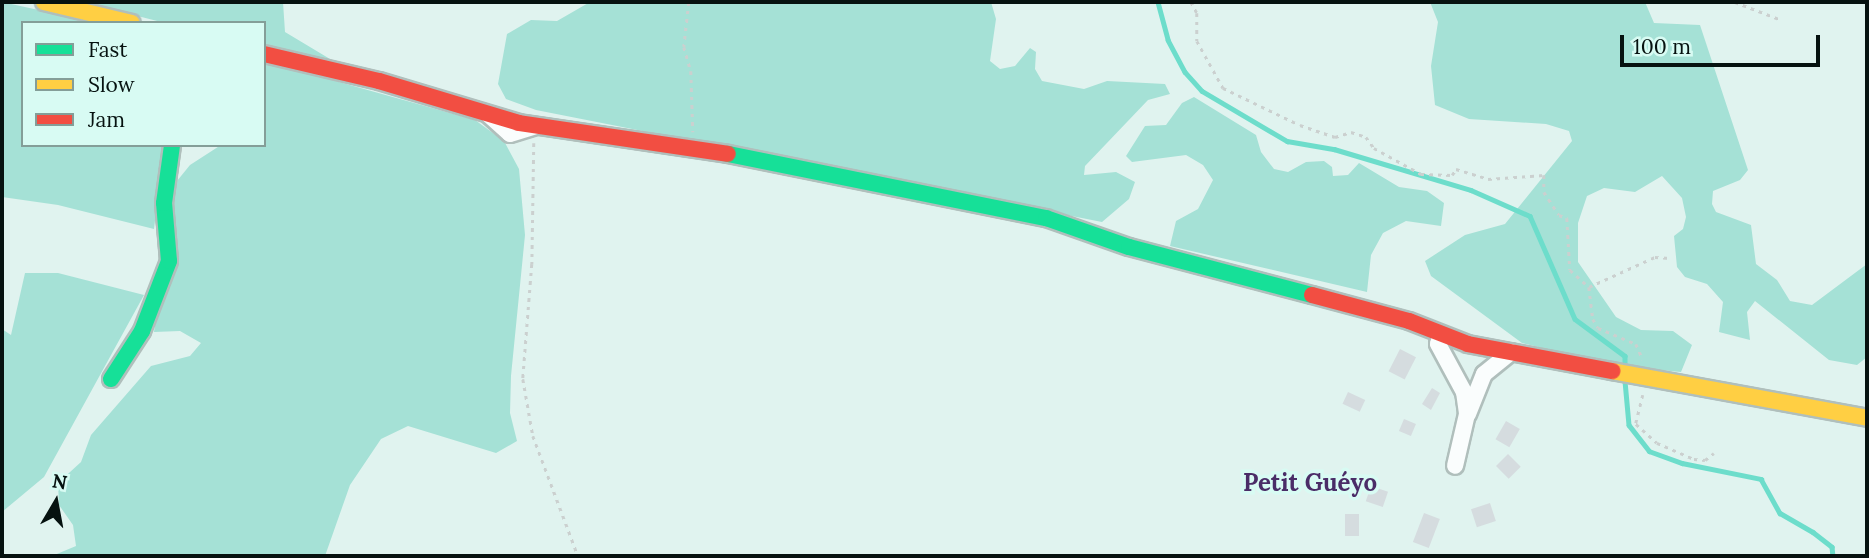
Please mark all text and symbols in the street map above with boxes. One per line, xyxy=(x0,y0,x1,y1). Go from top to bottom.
legend xyxy=(21,21,266,147)
scale bar xyxy=(1624,21,1824,65)
text: 100 m xyxy=(1633,33,1691,60)
text: Fast xyxy=(88,36,127,63)
text: Slow xyxy=(88,71,135,98)
text: Jam xyxy=(88,106,125,133)
north arrow xyxy=(21,467,91,537)
text: N xyxy=(50,468,69,494)
district label: Petit Guéyo xyxy=(1243,469,1377,497)

